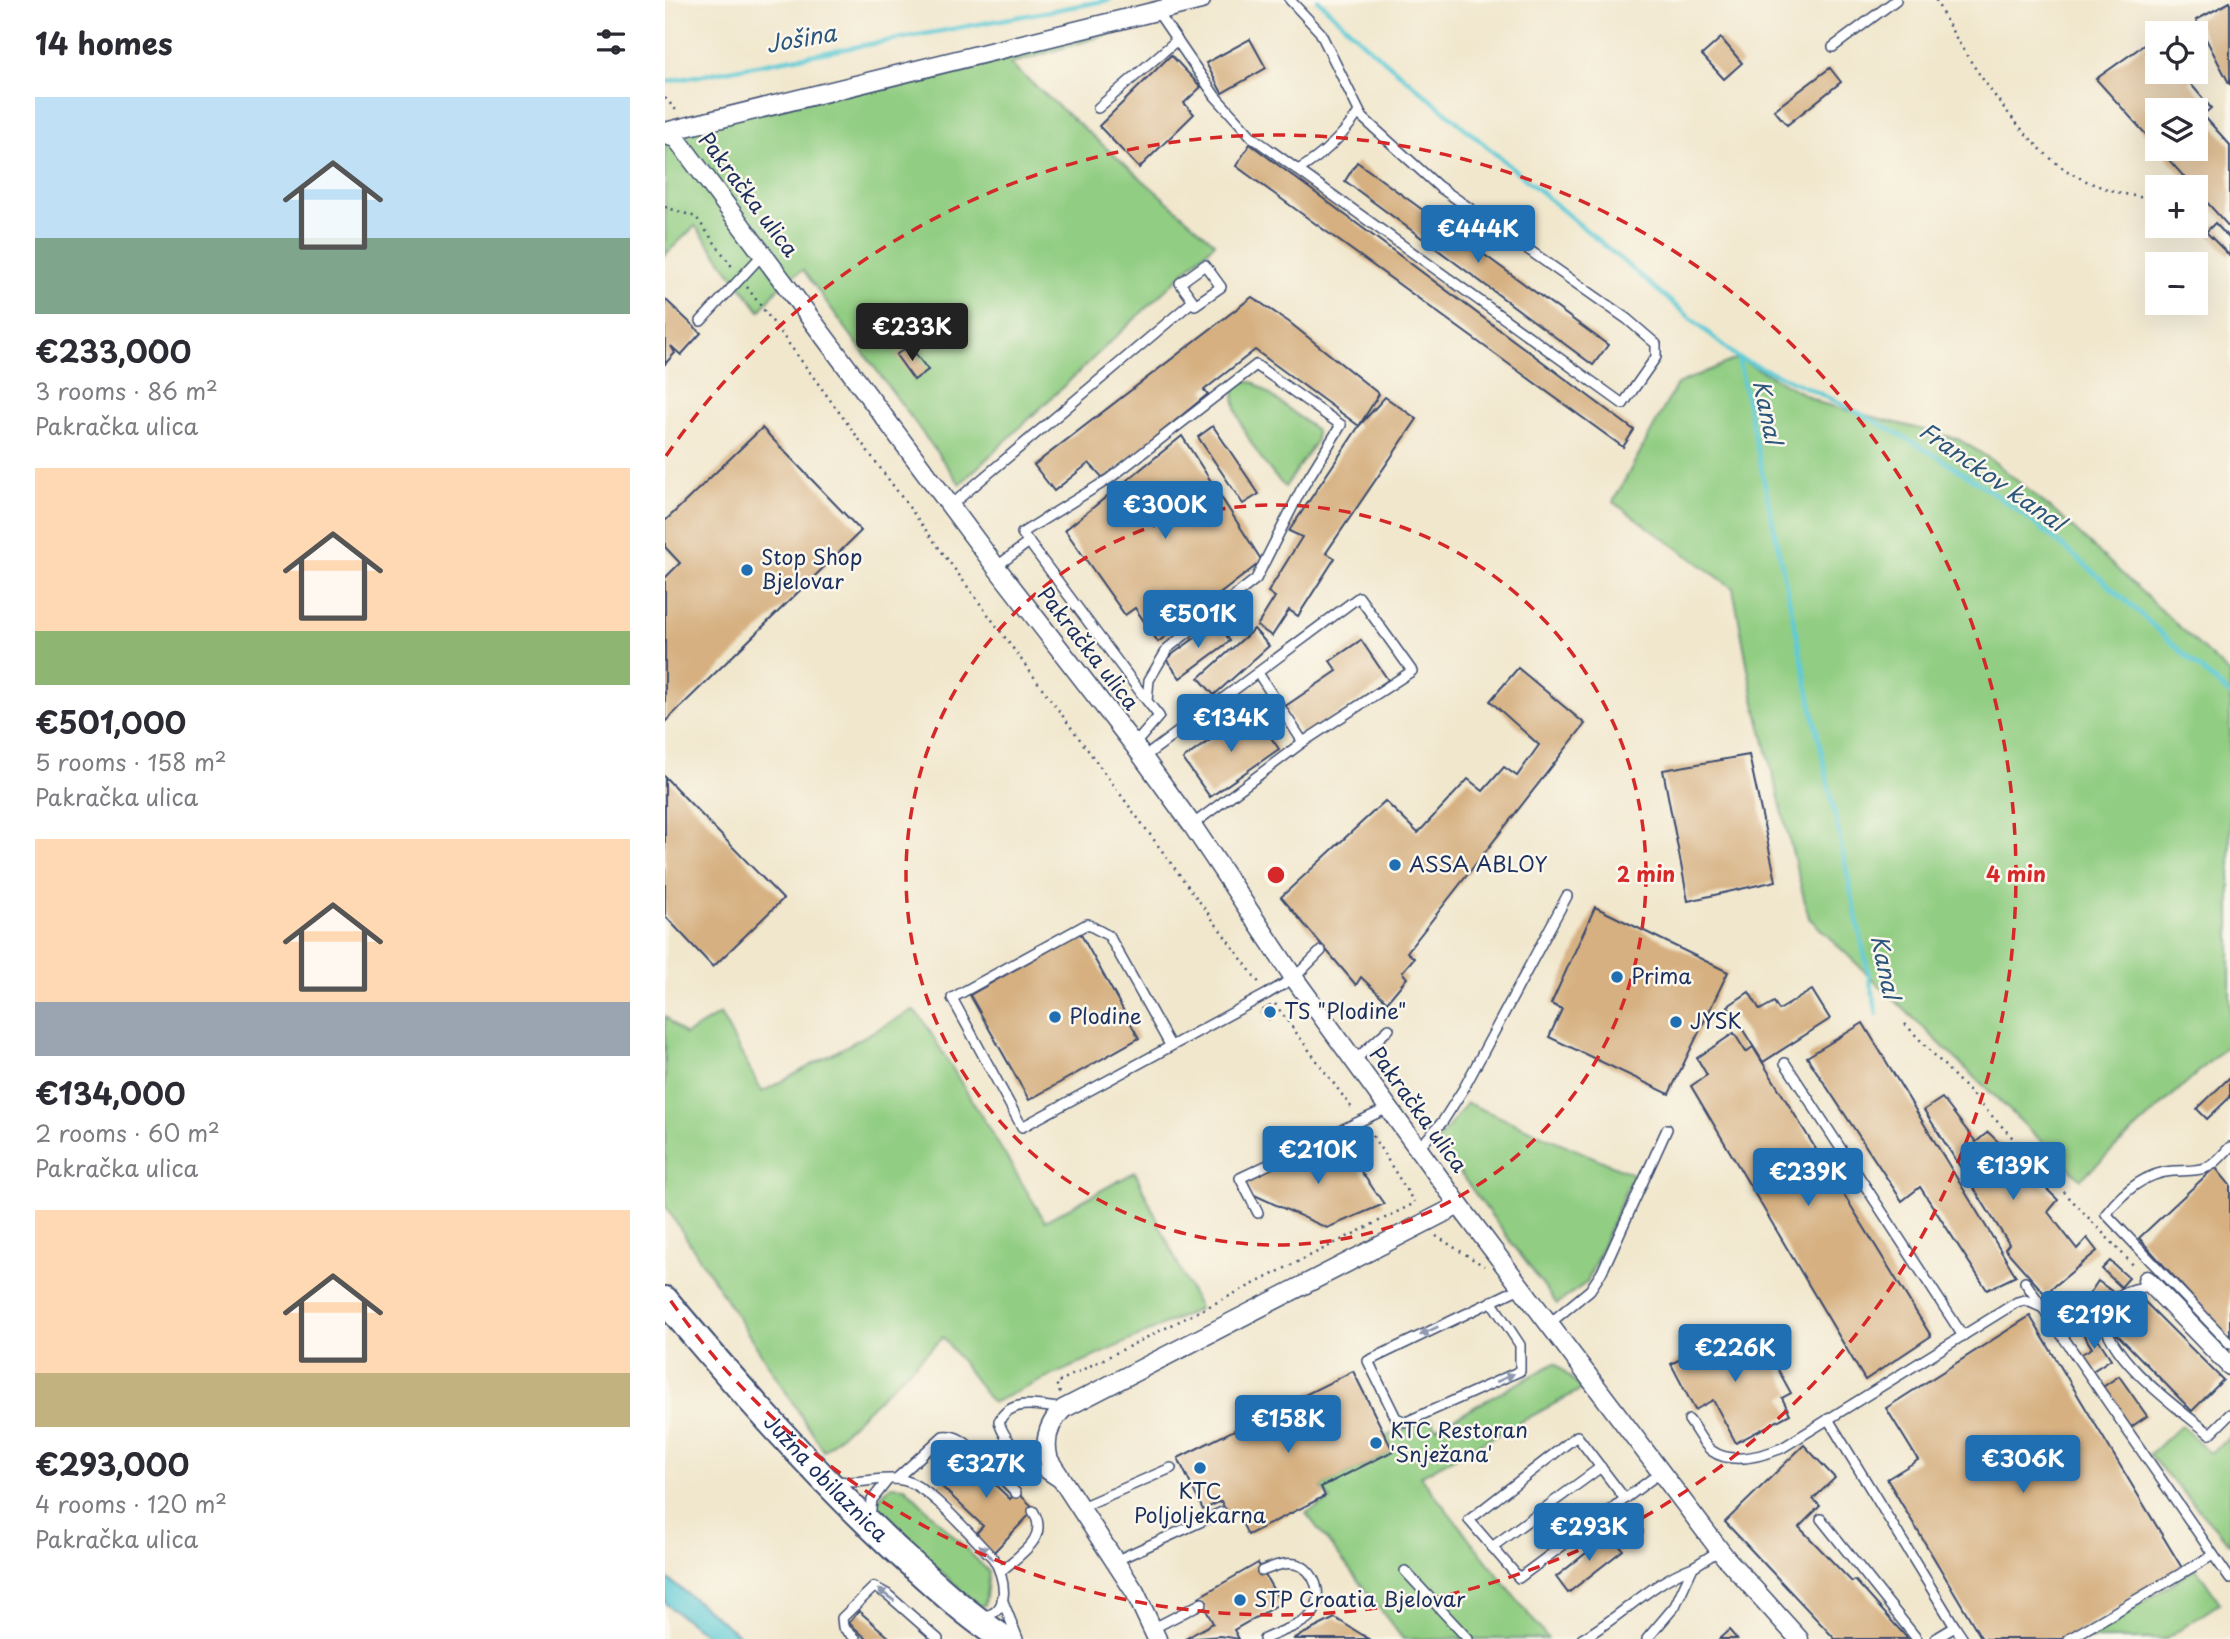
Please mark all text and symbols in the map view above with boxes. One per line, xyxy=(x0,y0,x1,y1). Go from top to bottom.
water label: Jošina xyxy=(763,14,839,61)
text: 14 homes xyxy=(35,20,173,65)
map controls xyxy=(2145,21,2208,315)
button: locate xyxy=(2145,21,2208,84)
icon: filters xyxy=(592,23,630,61)
button: layers xyxy=(2145,98,2208,161)
street label: Pakračka ulica xyxy=(692,125,808,263)
icon: home xyxy=(270,142,396,268)
button: + xyxy=(2145,175,2208,238)
pin: €444K xyxy=(1429,205,1527,265)
text: €444K xyxy=(1437,210,1519,245)
button: − xyxy=(2145,252,2208,315)
pin: €233K xyxy=(863,304,961,363)
text: €233K xyxy=(872,308,952,343)
text: €233,000 xyxy=(35,328,191,373)
text: 3 rooms · 86 m² xyxy=(35,373,218,408)
water label: Kanal xyxy=(1745,376,1793,450)
text: Pakračka ulica xyxy=(35,408,198,443)
water label: Franckov kanal xyxy=(1913,412,2076,541)
pin: €300K xyxy=(1116,482,1214,541)
text: €300K xyxy=(1123,486,1207,521)
icon: home xyxy=(270,513,396,639)
place label: Stop Shop Bjelovar xyxy=(761,540,862,596)
marker: Stop Shop Bjelovar xyxy=(739,562,755,578)
street label: Pakračka ulica xyxy=(1031,579,1148,717)
pin: €501K xyxy=(1149,590,1247,650)
text: €501K xyxy=(1159,595,1237,630)
pin: €134K xyxy=(1182,694,1280,754)
text: €501,000 xyxy=(35,699,186,744)
text: €134K xyxy=(1193,699,1269,734)
text: 5 rooms · 158 m² xyxy=(35,744,227,779)
text: Pakračka ulica xyxy=(35,779,198,814)
place label: ASSA ABLOY xyxy=(1409,847,1547,879)
marker: ASSA ABLOY xyxy=(1387,857,1403,873)
text: 2 min xyxy=(1617,857,1675,889)
text: 4 min xyxy=(1986,857,2046,889)
centre of rings xyxy=(1264,863,1288,887)
icon: home xyxy=(270,884,396,1010)
water label: Kanal xyxy=(1863,931,1911,1005)
place label: Prima xyxy=(1631,959,1692,991)
marker: Prima xyxy=(1609,969,1625,985)
place label: TS "Plodine" xyxy=(1284,994,1406,1026)
place label: Plodine xyxy=(1069,999,1142,1031)
marker: TS "Plodine" xyxy=(1262,1004,1278,1020)
place label: JYSK xyxy=(1690,1004,1742,1036)
marker: Plodine xyxy=(1047,1009,1063,1025)
marker: JYSK xyxy=(1668,1014,1684,1030)
street label: Pakračka ulica xyxy=(1363,1039,1477,1179)
text: €134,000 xyxy=(35,1070,186,1115)
text: 2 rooms · 60 m² xyxy=(35,1115,220,1150)
pin: €210K xyxy=(1269,1126,1367,1186)
text: €210K xyxy=(1279,1131,1357,1166)
pin: €139K xyxy=(1964,1142,2062,1202)
text: €139K xyxy=(1977,1147,2050,1182)
pin: €239K xyxy=(1759,1148,1857,1208)
text: Pakračka ulica xyxy=(35,1150,198,1185)
text: €239K xyxy=(1769,1153,1847,1188)
icon: home xyxy=(270,1255,396,1381)
pin: €219K xyxy=(2045,1292,2143,1351)
text: €219K xyxy=(2057,1296,2131,1331)
pin: €226K xyxy=(1686,1324,1784,1384)
one-way arrow xyxy=(1419,1325,1439,1336)
text: €226K xyxy=(1694,1329,1776,1364)
one-way arrow xyxy=(1495,1372,1515,1384)
pin: €158K xyxy=(1239,1396,1337,1455)
text: €158K xyxy=(1251,1400,1325,1435)
street label: Južna obilaznica xyxy=(757,1406,897,1549)
place label: KTC Restoran 'Snježana' xyxy=(1390,1413,1528,1469)
marker: KTC Restoran 'Snježana' xyxy=(1368,1435,1384,1451)
pin: €306K xyxy=(1974,1436,2072,1495)
pin: €327K xyxy=(937,1440,1035,1500)
text: €306K xyxy=(1981,1440,2065,1475)
text: €293,000 xyxy=(35,1441,189,1486)
text: €327K xyxy=(947,1445,1025,1480)
marker: KTC Poljoljekarna xyxy=(1192,1460,1208,1476)
place label: KTC Poljoljekarna xyxy=(1134,1474,1267,1530)
text: 4 rooms · 120 m² xyxy=(35,1486,227,1521)
pin: €293K xyxy=(1540,1504,1638,1563)
text: €293K xyxy=(1550,1508,1628,1543)
text: Pakračka ulica xyxy=(35,1521,198,1556)
one-way arrow xyxy=(979,1544,995,1561)
place label: STP Croatia Bjelovar xyxy=(1254,1582,1466,1614)
one-way arrow xyxy=(877,1588,895,1602)
marker: STP Croatia Bjelovar xyxy=(1232,1592,1248,1608)

